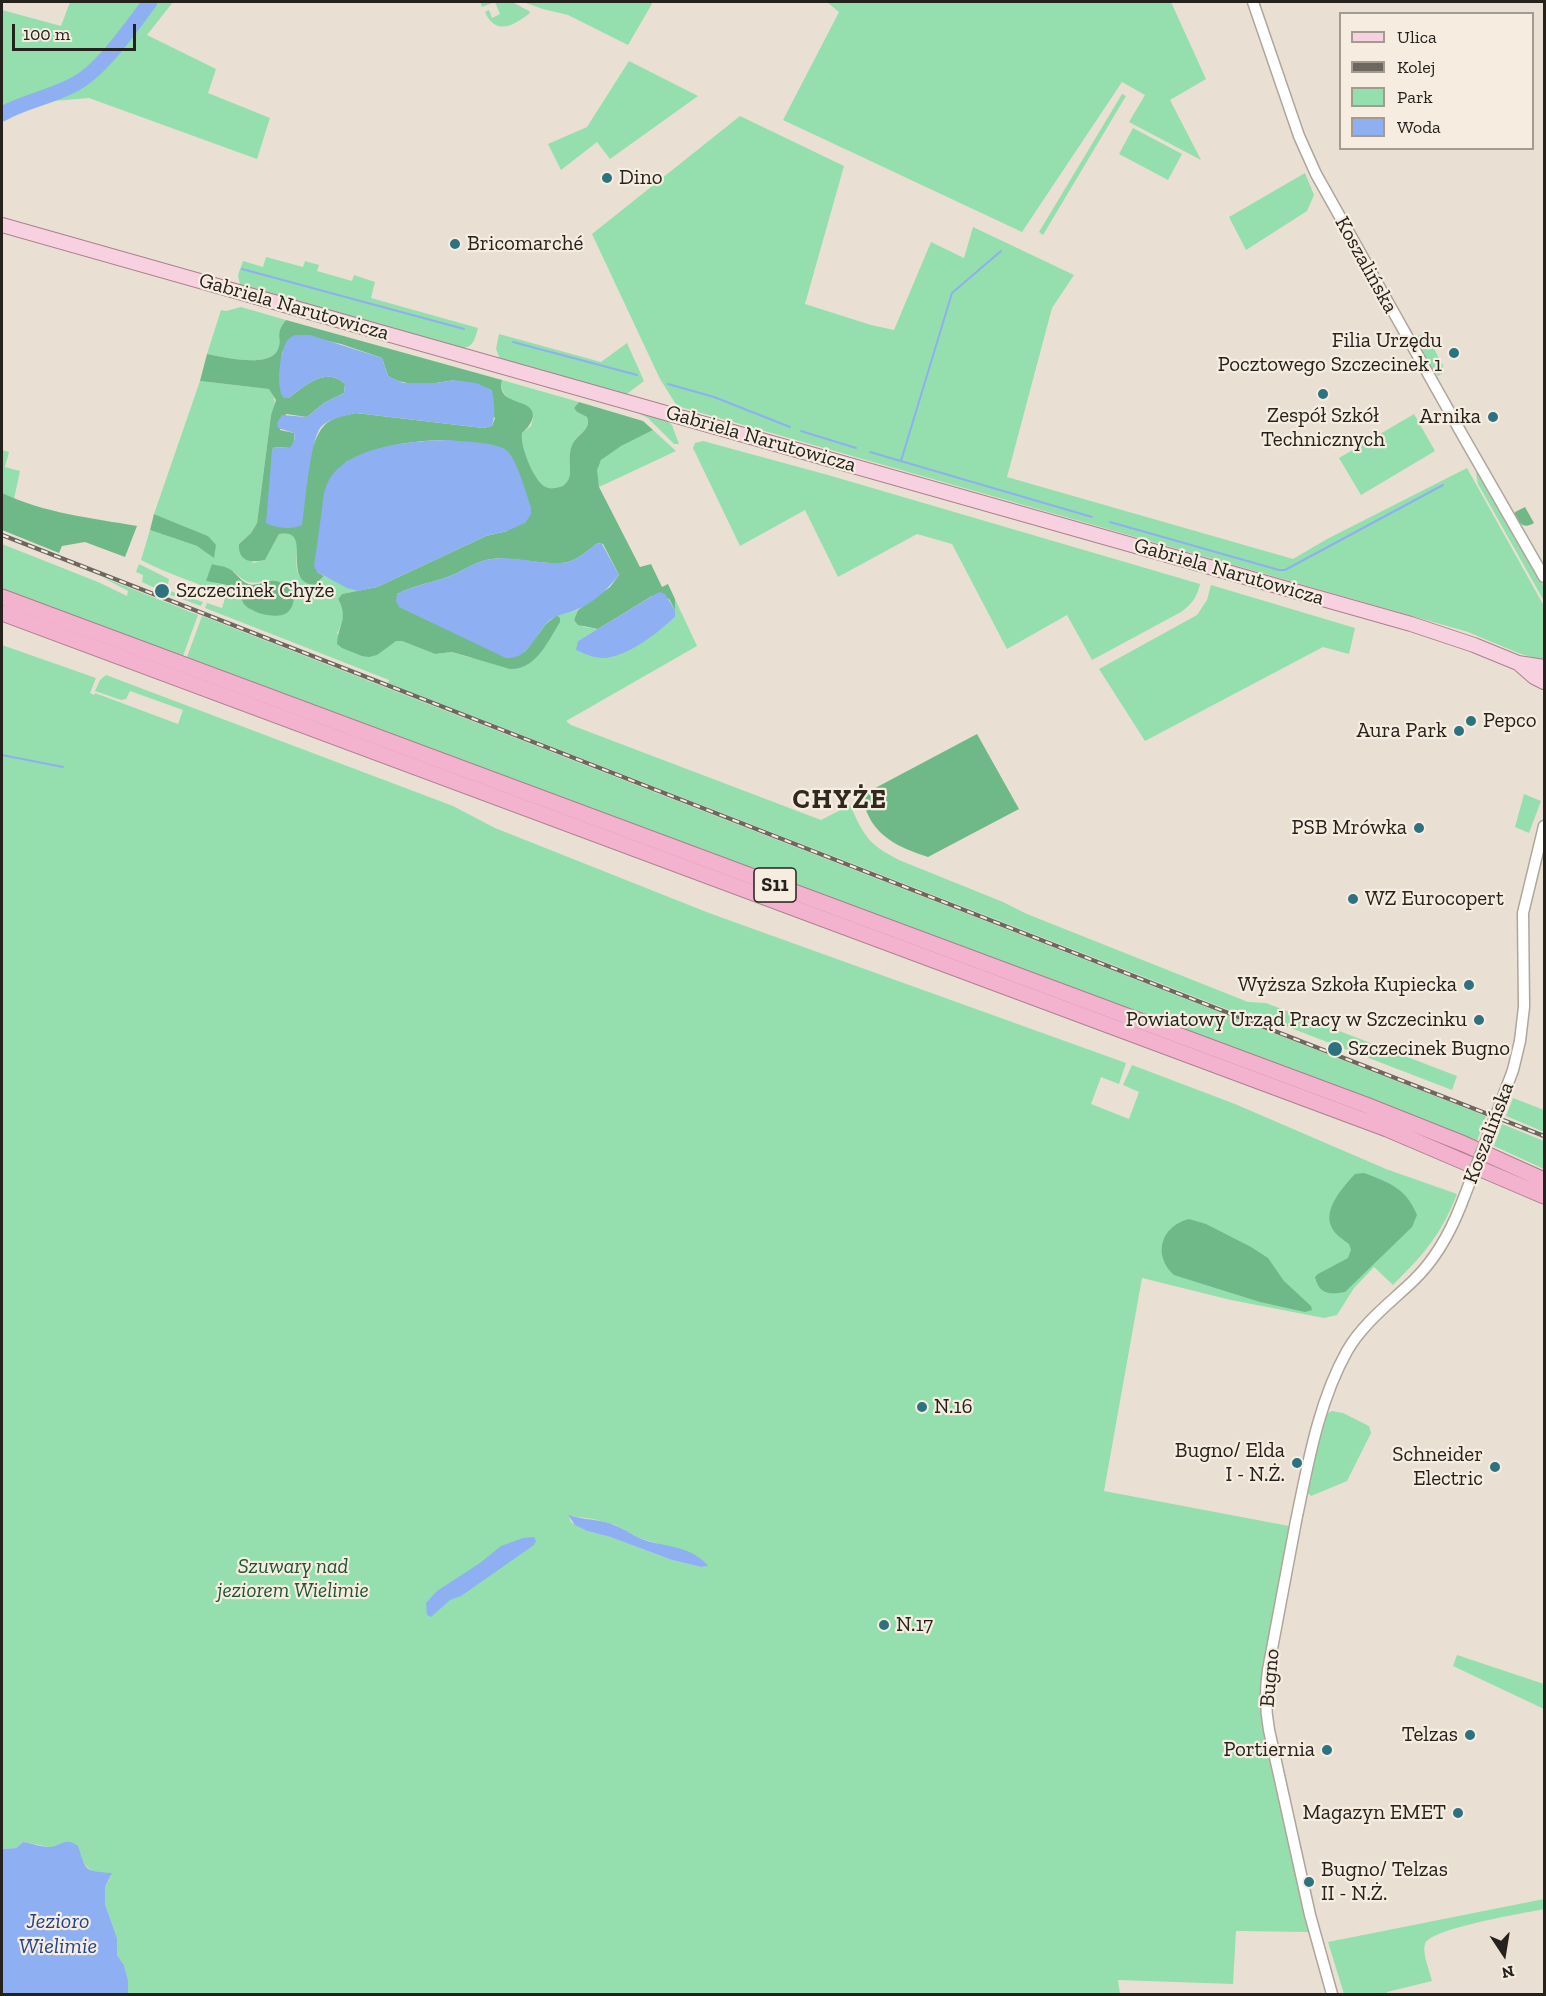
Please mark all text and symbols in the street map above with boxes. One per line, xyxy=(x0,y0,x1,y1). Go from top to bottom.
scale bar xyxy=(15,12,140,50)
legend xyxy=(1339,12,1534,150)
text: 100 m xyxy=(23,23,70,45)
text: Ulica xyxy=(1397,26,1437,48)
text: Kolej xyxy=(1397,56,1435,78)
text: Park xyxy=(1397,86,1433,108)
text: Woda xyxy=(1397,116,1441,138)
place label: Dino xyxy=(619,165,662,191)
marker: Dino xyxy=(600,171,614,185)
street label: Koszalińska xyxy=(1329,212,1403,318)
place label: Bricomarché xyxy=(467,231,583,257)
marker: Bricomarché xyxy=(448,237,462,251)
street label: Gabriela Narutowicza xyxy=(196,268,392,346)
place label: Filia Urzędu Pocztowego Szczecinek 1 xyxy=(1218,328,1442,378)
marker: Filia Urzędu Pocztowego Szczecinek 1 xyxy=(1447,346,1461,360)
marker: Zespół Szkół Technicznych xyxy=(1316,387,1330,401)
street label: Gabriela Narutowicza xyxy=(663,400,859,478)
place label: Zespół Szkół Technicznych xyxy=(1261,403,1385,453)
place label: Arnika xyxy=(1420,404,1481,430)
marker: Arnika xyxy=(1486,410,1500,424)
street label: Gabriela Narutowicza xyxy=(1131,533,1327,611)
place label: Szczecinek Chyże xyxy=(176,578,334,604)
marker: Szczecinek Chyże xyxy=(153,582,171,600)
place label: Pepco xyxy=(1483,708,1536,734)
marker: Pepco xyxy=(1464,714,1478,728)
place label: Aura Park xyxy=(1357,718,1447,744)
marker: Aura Park xyxy=(1452,724,1466,738)
district label: CHYŻE xyxy=(793,784,887,816)
place label: PSB Mrówka xyxy=(1291,815,1407,841)
marker: PSB Mrówka xyxy=(1412,821,1426,835)
road number: S11 xyxy=(754,868,796,902)
place label: WZ Eurocopert xyxy=(1365,886,1504,912)
marker: WZ Eurocopert xyxy=(1346,892,1360,906)
place label: Wyższa Szkoła Kupiecka xyxy=(1238,972,1457,998)
marker: Wyższa Szkoła Kupiecka xyxy=(1462,978,1476,992)
place label: Powiatowy Urząd Pracy w Szczecinku xyxy=(1126,1007,1467,1033)
marker: Powiatowy Urząd Pracy w Szczecinku xyxy=(1472,1013,1486,1027)
place label: Szczecinek Bugno xyxy=(1348,1036,1510,1062)
marker: Szczecinek Bugno xyxy=(1326,1040,1344,1058)
street label: Koszalińska xyxy=(1458,1079,1520,1187)
place label: N.16 xyxy=(934,1394,973,1420)
marker: N.16 xyxy=(915,1400,929,1414)
place label: Bugno/ Elda I - N.Ż. xyxy=(1175,1438,1285,1488)
place label: Schneider Electric xyxy=(1392,1442,1483,1492)
marker: Bugno/ Elda I - N.Ż. xyxy=(1290,1456,1304,1470)
marker: Schneider Electric xyxy=(1488,1460,1502,1474)
park label: Szuwary nad jeziorem Wielimie xyxy=(217,1554,369,1604)
place label: N.17 xyxy=(896,1612,933,1638)
marker: N.17 xyxy=(877,1618,891,1632)
street label: Bugno xyxy=(1255,1648,1285,1708)
place label: Telzas xyxy=(1402,1722,1458,1748)
marker: Telzas xyxy=(1463,1728,1477,1742)
place label: Portiernia xyxy=(1223,1737,1315,1763)
marker: Portiernia xyxy=(1320,1743,1334,1757)
place label: Magazyn EMET xyxy=(1302,1800,1446,1826)
marker: Magazyn EMET xyxy=(1451,1806,1465,1820)
place label: Bugno/ Telzas II - N.Ż. xyxy=(1321,1857,1448,1907)
marker: Bugno/ Telzas II - N.Ż. xyxy=(1302,1875,1316,1889)
water label: Jezioro Wielimie xyxy=(19,1909,97,1960)
north arrow xyxy=(1474,1924,1534,1984)
text: N xyxy=(1500,1962,1516,1983)

